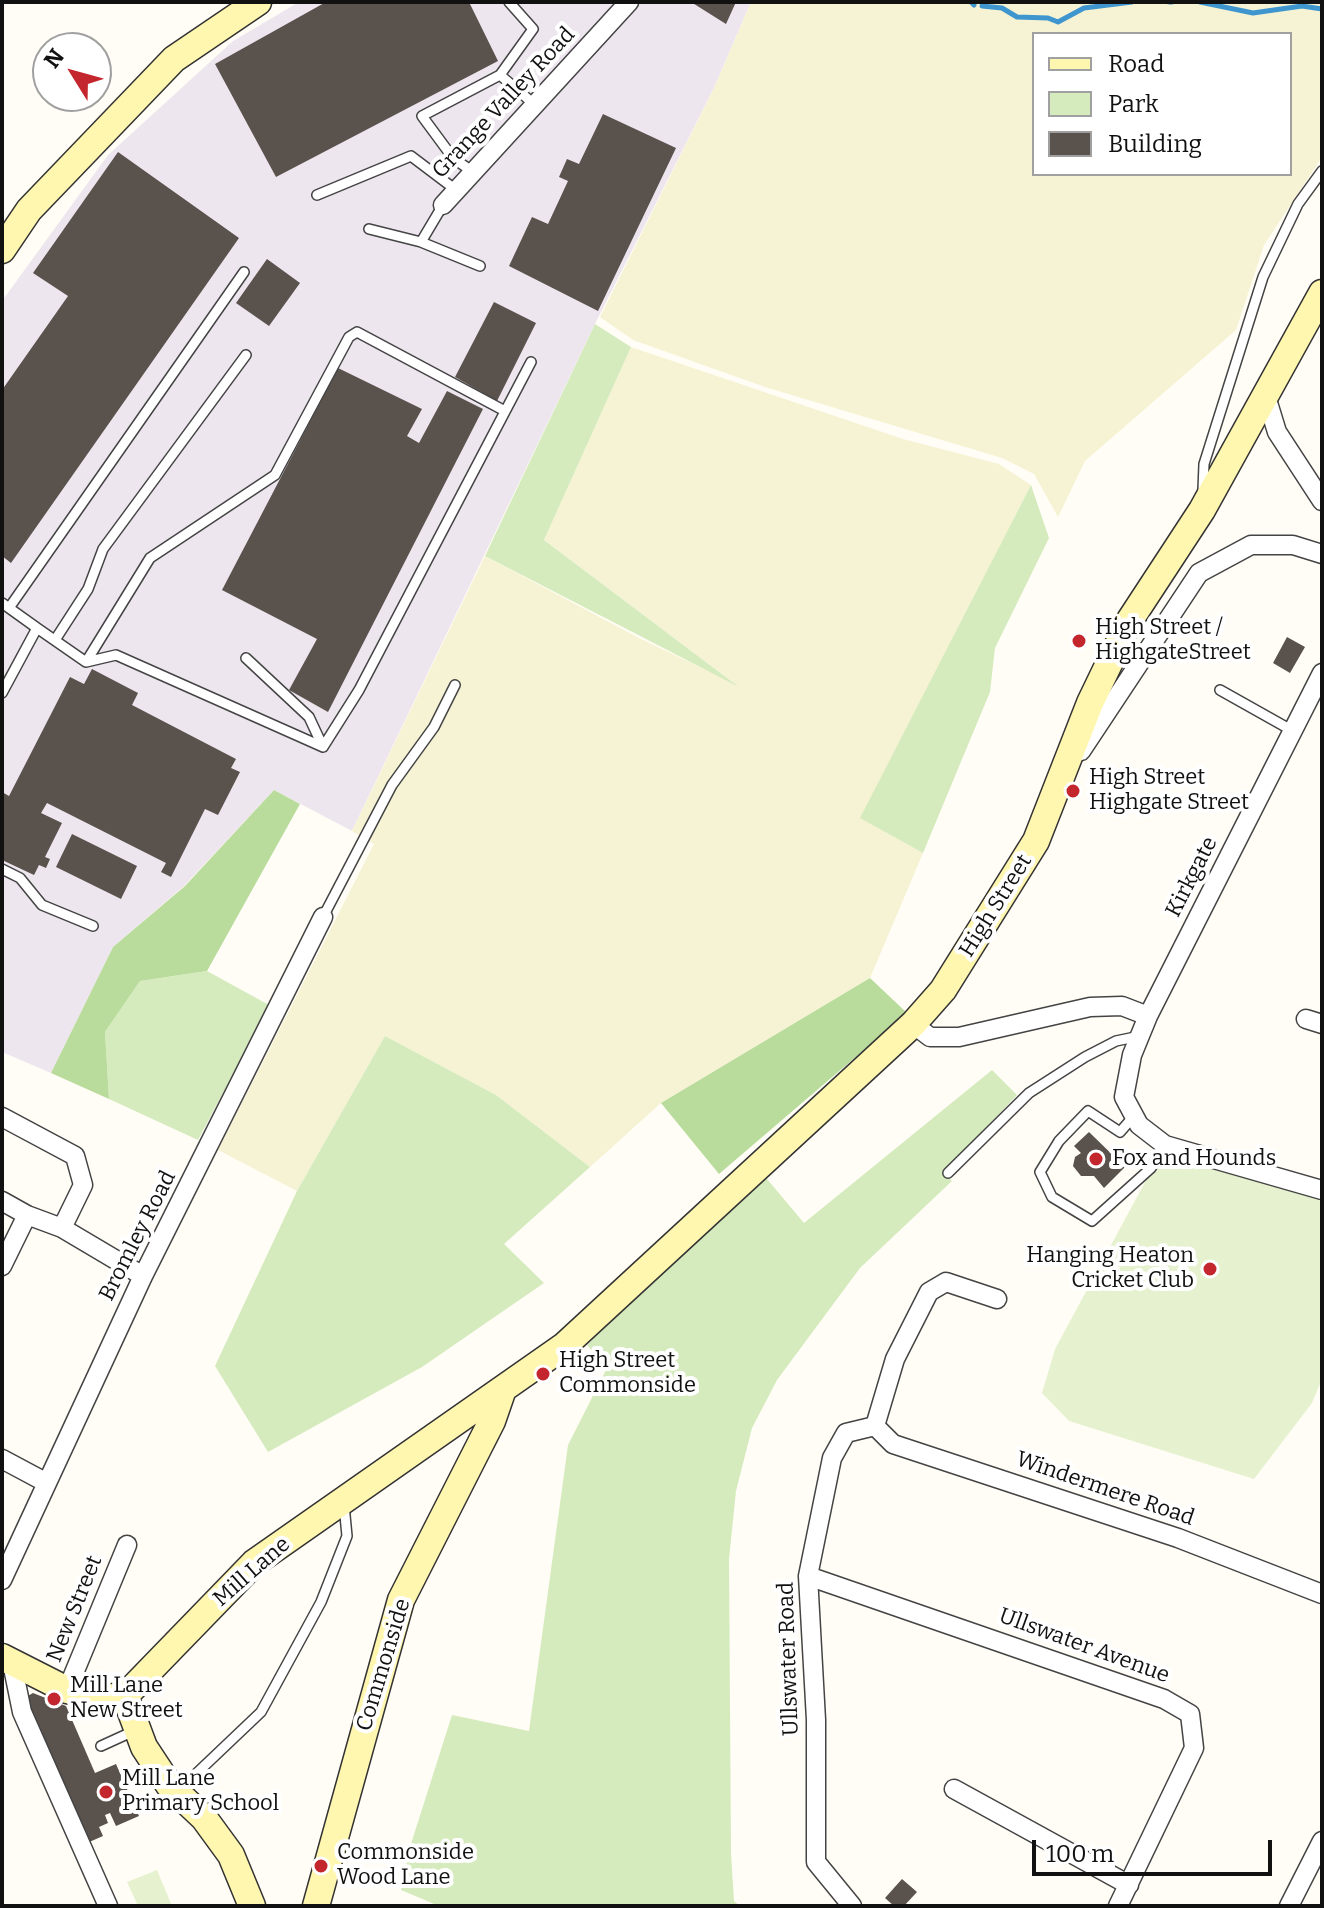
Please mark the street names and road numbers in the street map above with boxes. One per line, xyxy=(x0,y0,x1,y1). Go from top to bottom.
street label: Grange Valley Road xyxy=(427,22,581,184)
street label: Kirkgate xyxy=(1161,832,1223,922)
street label: High Street xyxy=(954,850,1038,962)
street label: Bromley Road xyxy=(94,1167,182,1305)
street label: Windermere Road xyxy=(1012,1446,1198,1532)
street label: Mill Lane xyxy=(208,1531,296,1613)
street label: New Street xyxy=(42,1552,108,1666)
street label: Ullswater Road xyxy=(773,1582,805,1736)
street label: Commonside xyxy=(351,1596,417,1734)
street label: Ullswater Avenue xyxy=(995,1603,1173,1689)

